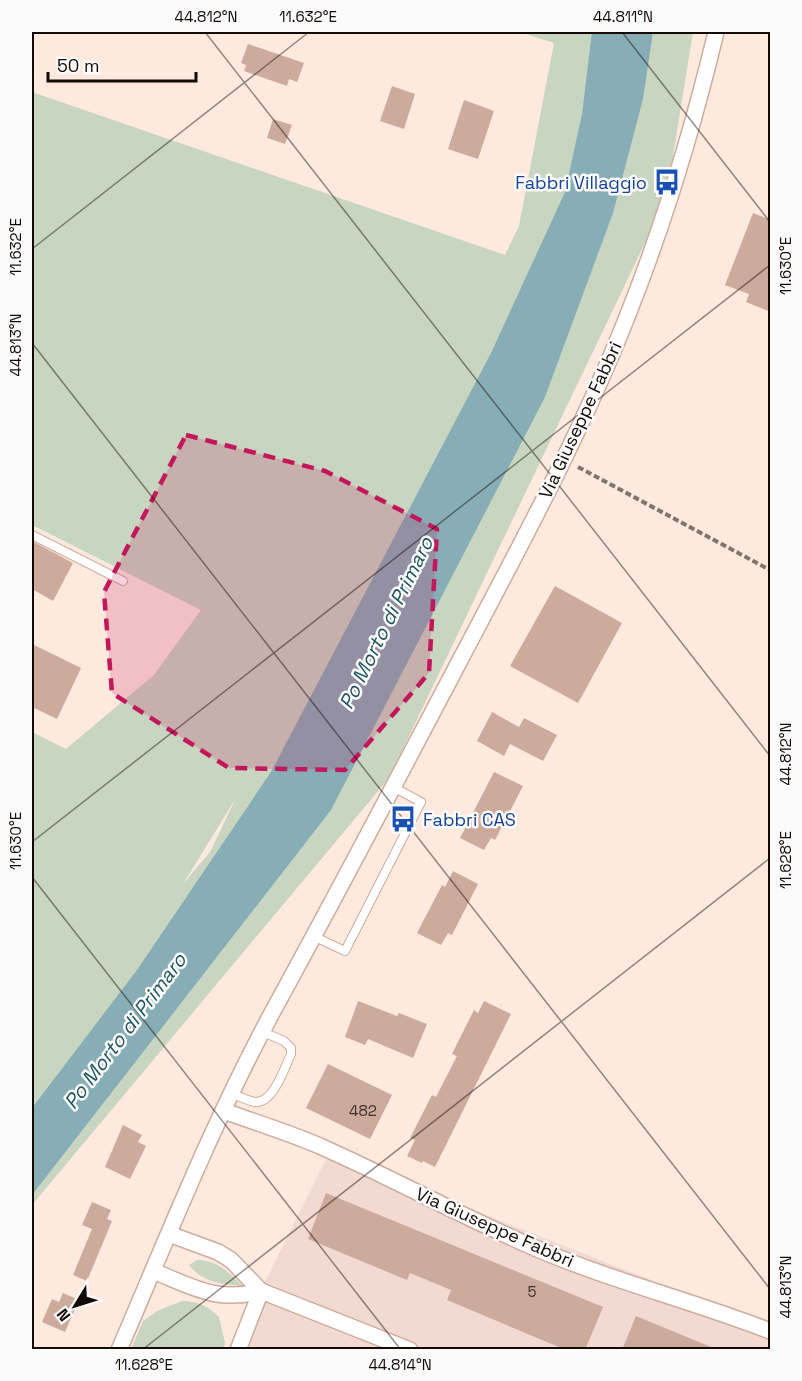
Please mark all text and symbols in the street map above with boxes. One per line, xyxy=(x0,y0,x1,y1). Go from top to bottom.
text: 44.812°N xyxy=(175,7,237,26)
text: 11.632°E xyxy=(279,7,337,26)
text: 44.811°N xyxy=(593,7,653,26)
scale bar xyxy=(48,45,196,83)
text: 50 m xyxy=(57,54,99,77)
bus stop icon: Fabbri Villaggio xyxy=(652,167,682,197)
place label: Fabbri Villaggio xyxy=(515,171,647,194)
text: 11.632°E xyxy=(6,218,25,276)
text: 11.630°E xyxy=(776,237,795,295)
text: 44.813°N xyxy=(6,314,25,376)
street label: Via Giuseppe Fabbri xyxy=(533,338,627,502)
water label: Po Morto di Primaro xyxy=(333,532,439,713)
text: 44.812°N xyxy=(776,723,795,785)
bus stop icon: Fabbri CAS xyxy=(388,804,418,834)
place label: Fabbri CAS xyxy=(423,808,516,831)
text: 11.630°E xyxy=(6,812,25,870)
text: 11.628°E xyxy=(776,831,795,889)
water label: Po Morto di Primaro xyxy=(58,947,192,1114)
house number: 482 xyxy=(349,1101,377,1120)
street label: Via Giuseppe Fabbri xyxy=(412,1182,578,1272)
text: 44.813°N xyxy=(776,1256,795,1318)
north arrow xyxy=(45,1276,105,1336)
house number: 5 xyxy=(528,1282,537,1301)
text: N xyxy=(52,1304,75,1326)
text: 11.628°E xyxy=(115,1355,173,1374)
text: 44.814°N xyxy=(368,1355,432,1374)

